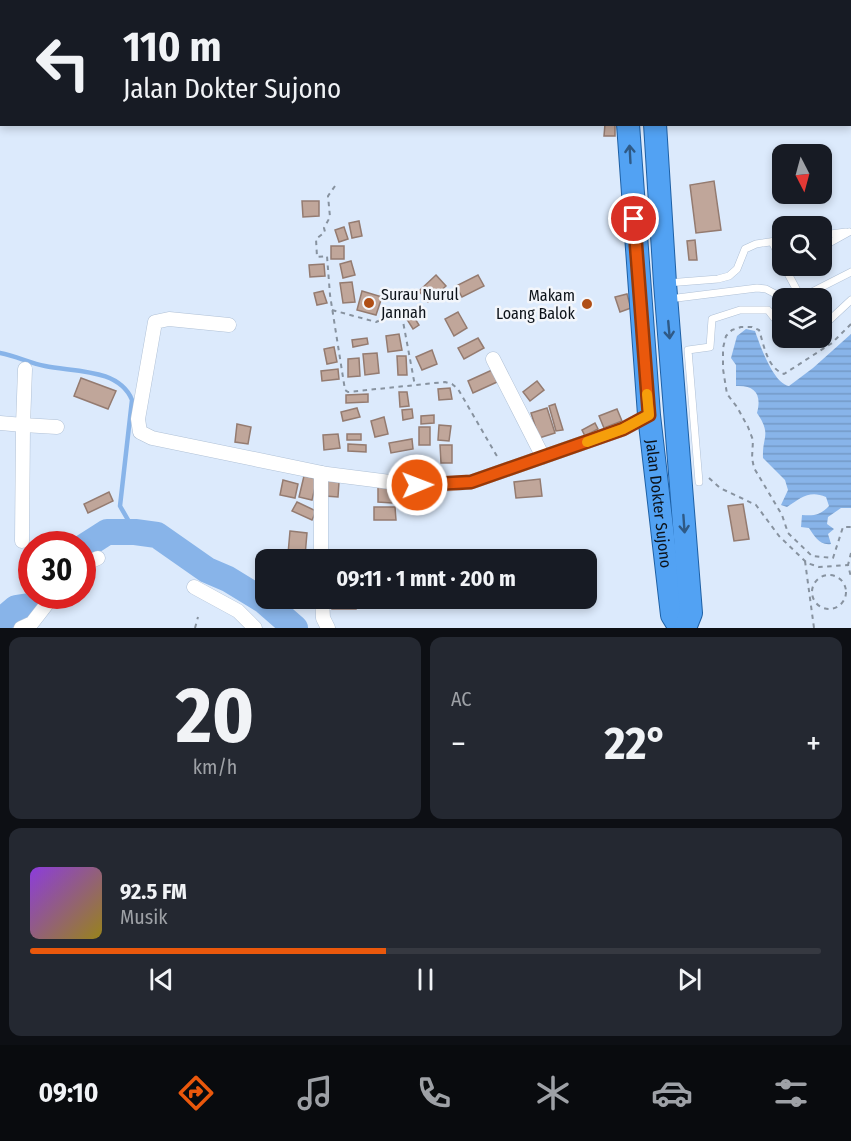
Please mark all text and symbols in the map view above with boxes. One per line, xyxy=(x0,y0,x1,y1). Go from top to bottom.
text: 110 m xyxy=(123,22,222,72)
icon: left xyxy=(24,24,102,102)
text: Jalan Dokter Sujono xyxy=(123,73,341,105)
north arrow xyxy=(772,144,832,204)
map controls xyxy=(772,144,832,348)
one-way arrow xyxy=(624,145,635,165)
pin xyxy=(608,193,659,244)
icon: arrive xyxy=(617,202,650,235)
button: search xyxy=(772,216,832,276)
place label: Surau Nurul Jannah xyxy=(381,285,459,322)
place label: Makam Loang Balok xyxy=(496,286,576,323)
button: layers xyxy=(772,288,832,348)
marker: Surau Nurul Jannah xyxy=(362,296,376,310)
marker: Makam Loang Balok xyxy=(580,297,594,311)
one-way arrow xyxy=(663,319,674,339)
street label: Jalan Dokter Sujono xyxy=(642,438,676,569)
position arrow xyxy=(385,453,449,517)
one-way arrow xyxy=(679,513,690,533)
speed limit sign: 30 xyxy=(18,531,96,609)
text: 09:11 · 1 mnt · 200 m xyxy=(336,565,516,592)
text: 20 xyxy=(176,669,254,763)
text: AC xyxy=(451,687,471,711)
text: 22° xyxy=(605,717,667,771)
text: − xyxy=(451,724,466,764)
text: + xyxy=(806,724,821,764)
text: km/h xyxy=(193,755,237,779)
text: 92.5 FM xyxy=(120,878,187,905)
text: Musik xyxy=(120,905,168,929)
icon: previous xyxy=(145,963,178,996)
icon: pause xyxy=(409,963,442,996)
icon: next xyxy=(673,963,706,996)
icon: directions xyxy=(175,1072,217,1114)
icon: music xyxy=(294,1072,336,1114)
icon: phone xyxy=(413,1072,455,1114)
icon: climate xyxy=(532,1072,574,1114)
icon: car xyxy=(651,1072,693,1114)
icon: filters xyxy=(770,1072,812,1114)
text: 09:10 xyxy=(39,1077,98,1109)

